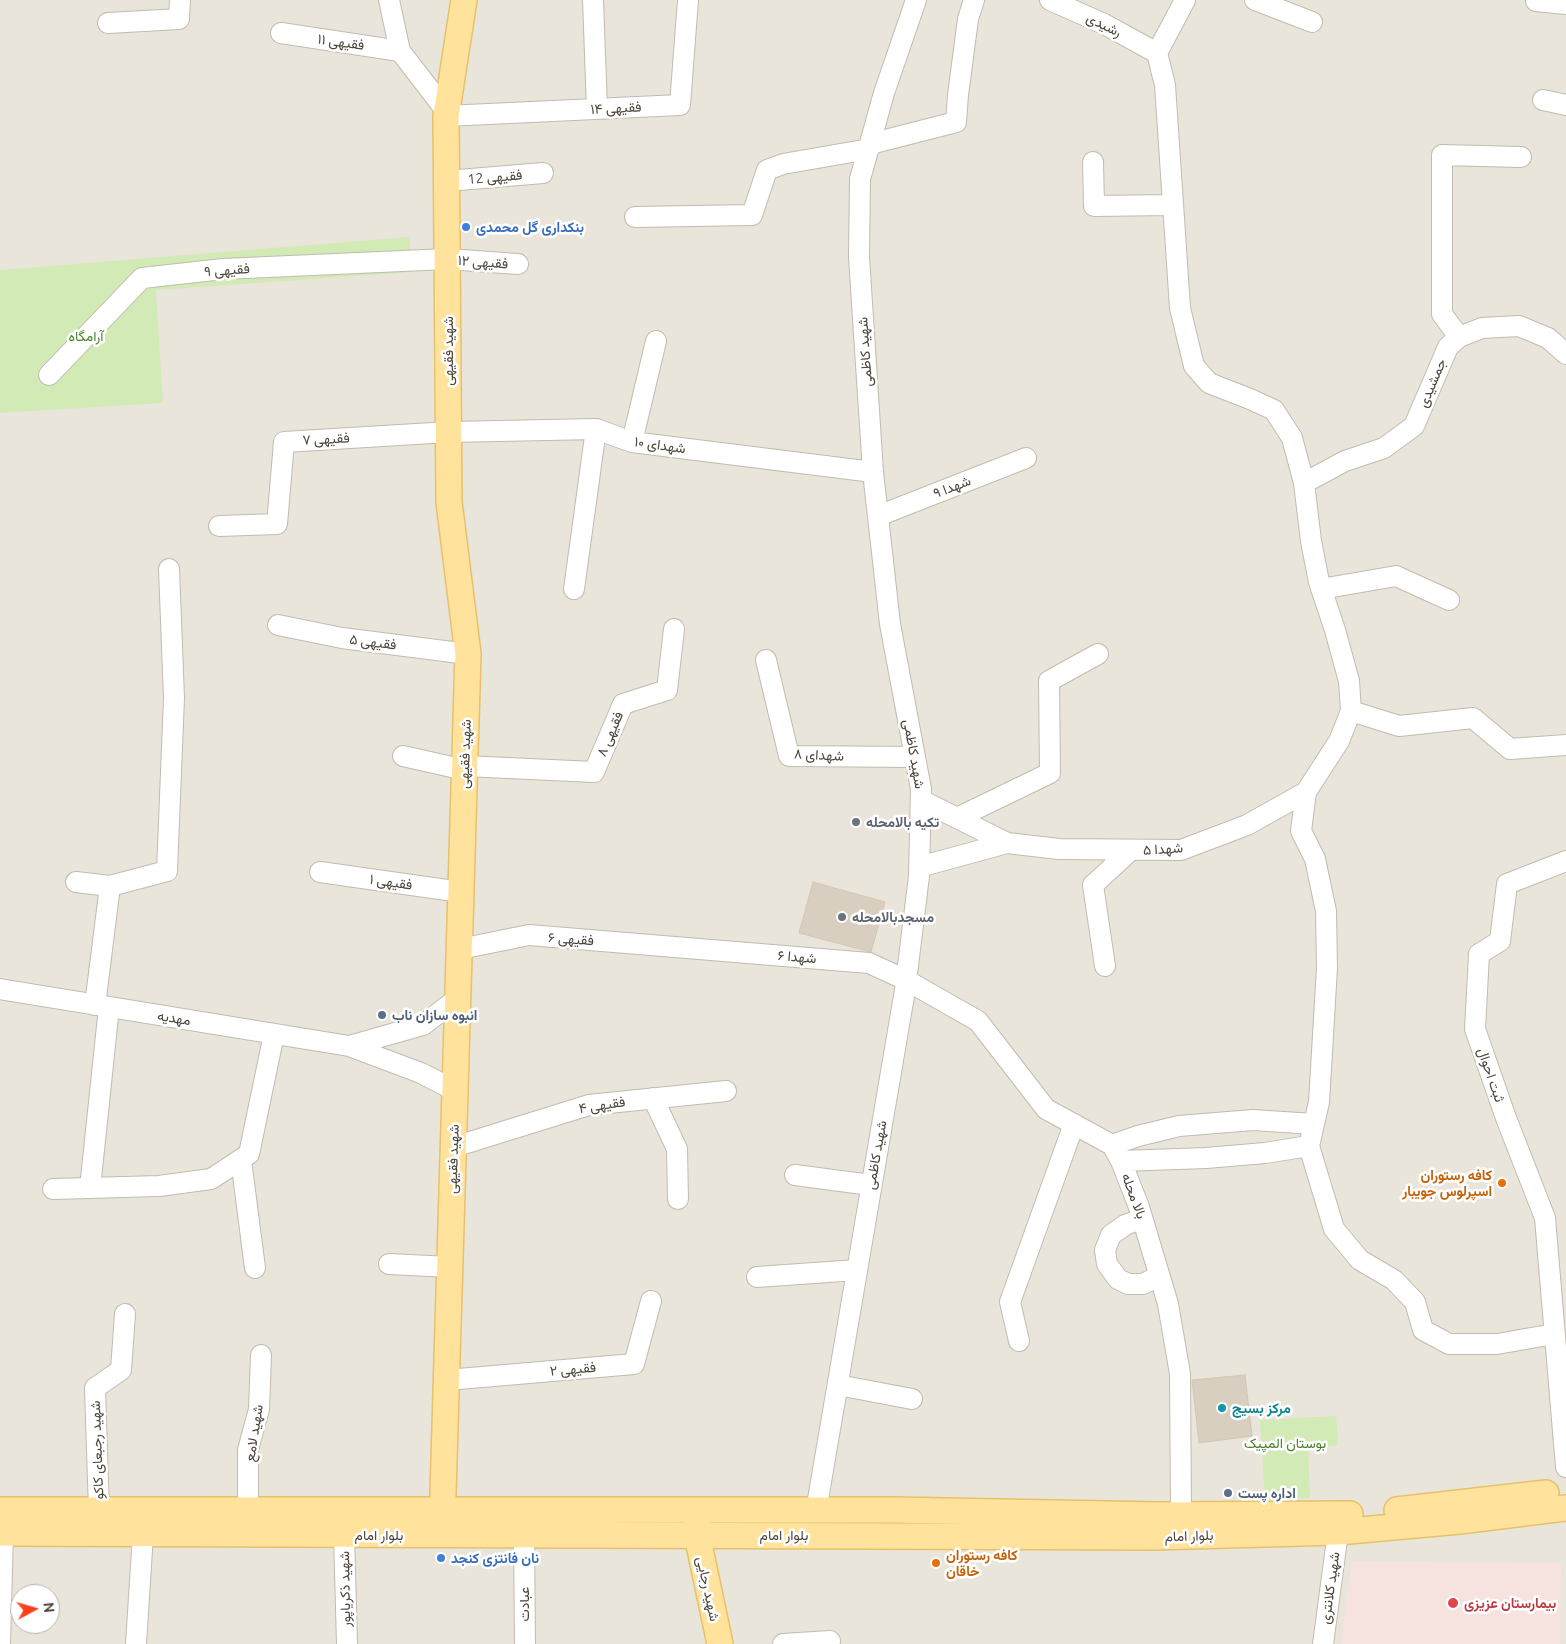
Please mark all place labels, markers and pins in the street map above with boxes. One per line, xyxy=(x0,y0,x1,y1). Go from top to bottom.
place label: بنکداری گل محمدی xyxy=(476,219,584,235)
marker: بنکداری گل محمدی xyxy=(460,221,472,233)
place label: تکیه بالامحله xyxy=(866,814,939,830)
marker: تکیه بالامحله xyxy=(850,816,862,828)
place label: مسجدبالامحله xyxy=(852,909,934,925)
marker: مسجدبالامحله xyxy=(836,911,848,923)
place label: انبوه سازان ناب xyxy=(392,1007,477,1023)
marker: انبوه سازان ناب xyxy=(376,1009,388,1021)
place label: کافه رستوران اسپرلوس جویبار xyxy=(1402,1167,1492,1200)
marker: کافه رستوران اسپرلوس جویبار xyxy=(1496,1177,1508,1189)
place label: مرکز بسیج xyxy=(1232,1400,1291,1416)
marker: مرکز بسیج xyxy=(1216,1402,1228,1414)
place label: اداره پست xyxy=(1238,1485,1296,1501)
marker: اداره پست xyxy=(1222,1487,1234,1499)
place label: کافه رستوران خاقان xyxy=(946,1547,1017,1580)
place label: نان فانتزی کنجد xyxy=(451,1550,539,1566)
marker: نان فانتزی کنجد xyxy=(435,1552,447,1564)
marker: کافه رستوران خاقان xyxy=(930,1557,942,1569)
place label: بیمارستان عزیزی xyxy=(1464,1595,1556,1611)
marker: بیمارستان عزیزی xyxy=(1446,1596,1460,1610)

